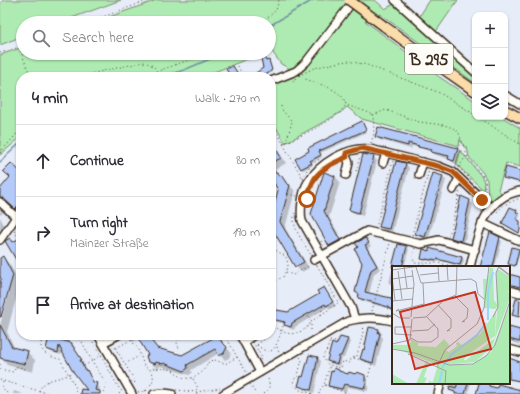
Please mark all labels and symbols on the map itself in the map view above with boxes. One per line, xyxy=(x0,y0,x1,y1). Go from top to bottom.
road number: B 295 xyxy=(405,44,453,74)
route start xyxy=(298,190,316,208)
route end xyxy=(473,191,491,209)
inset map xyxy=(392,266,510,384)

